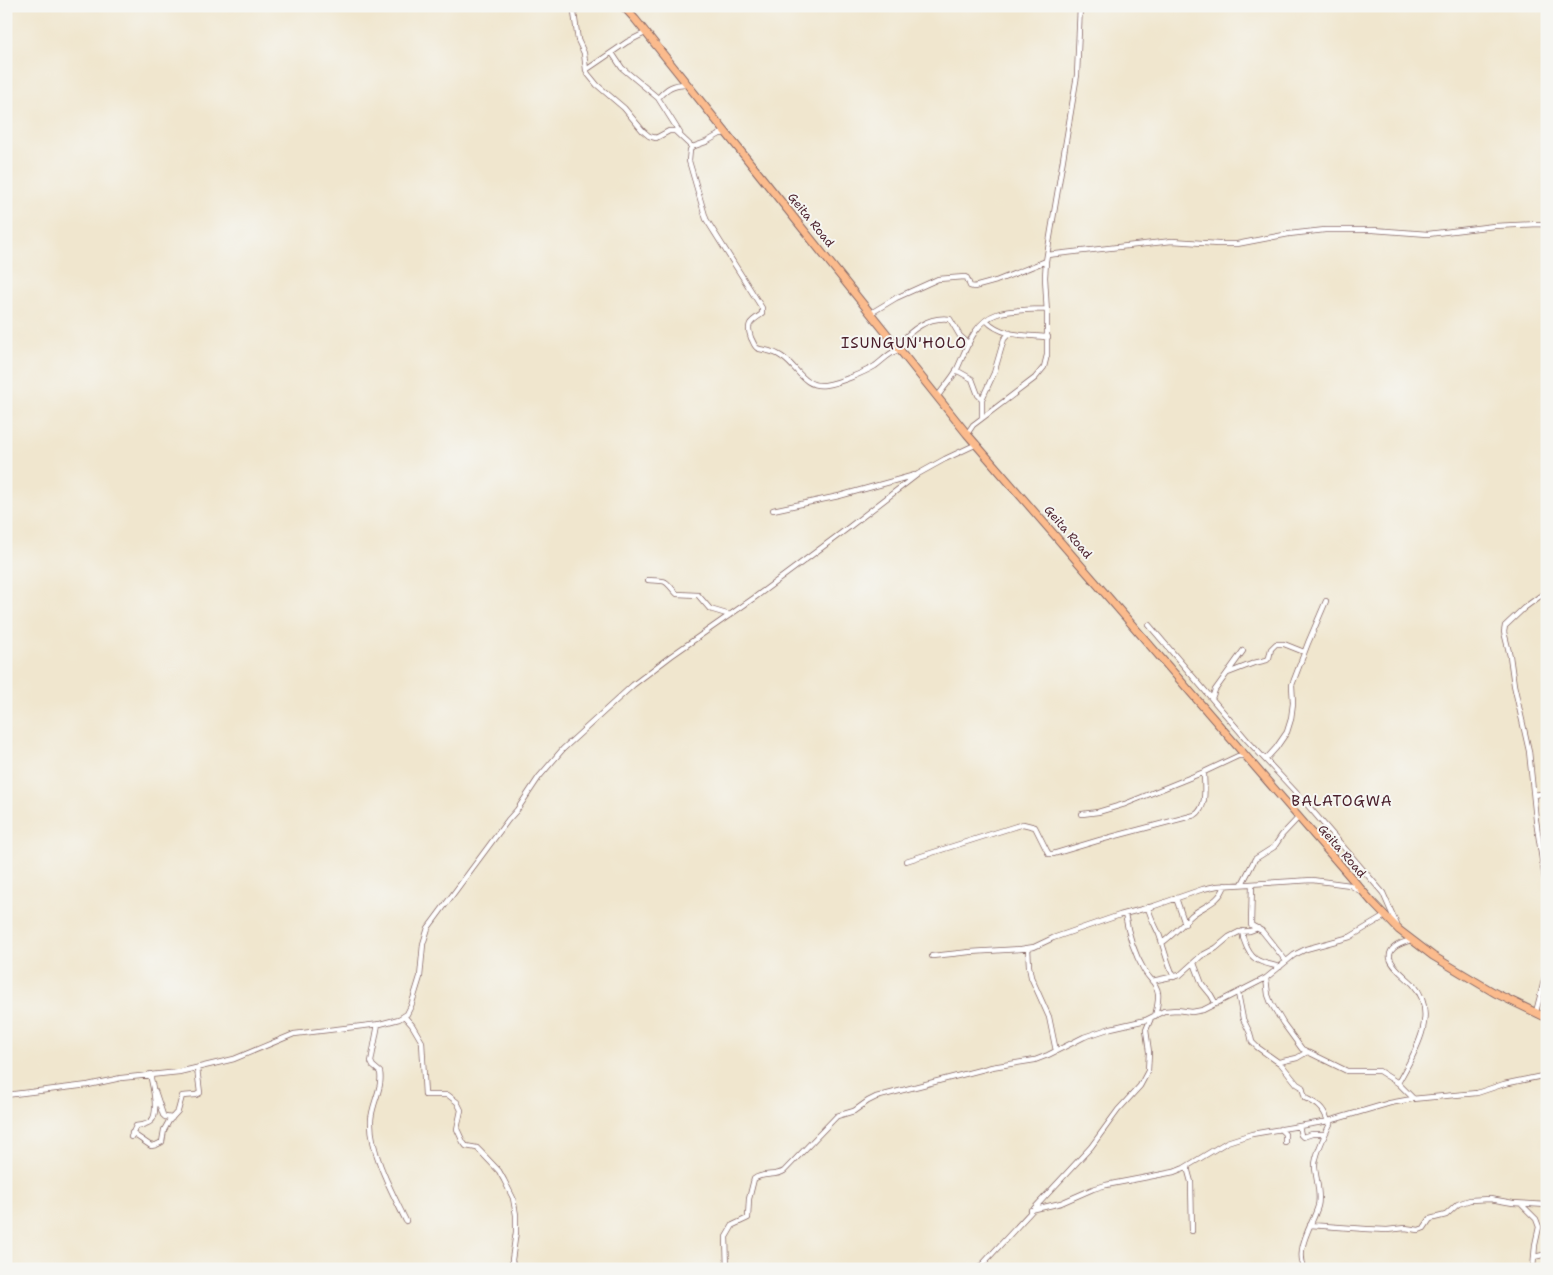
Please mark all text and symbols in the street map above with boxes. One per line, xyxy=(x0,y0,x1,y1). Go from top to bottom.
street label: Geita Road xyxy=(784,189,838,251)
district label: ISUNGUN'HOLO xyxy=(841,333,967,353)
street label: Geita Road xyxy=(1040,502,1096,562)
district label: BALATOGWA xyxy=(1291,791,1393,811)
street label: Geita Road xyxy=(1314,821,1370,881)

